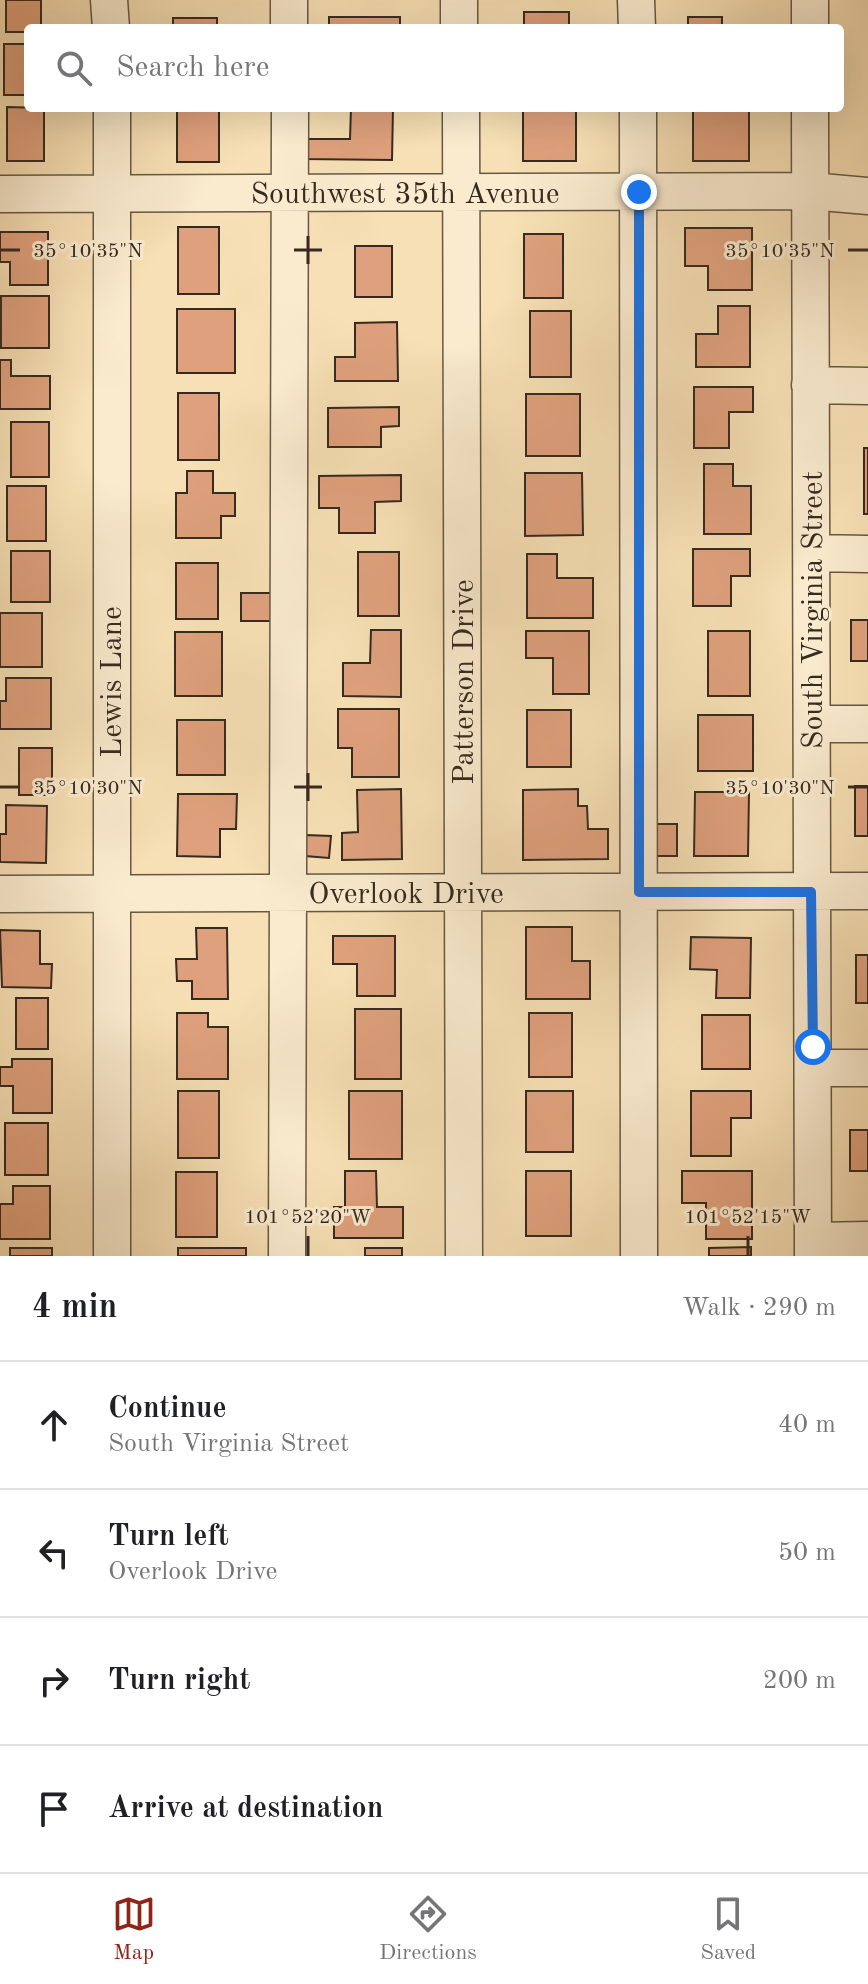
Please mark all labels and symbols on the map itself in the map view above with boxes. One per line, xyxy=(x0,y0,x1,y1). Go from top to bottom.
route end xyxy=(621,174,657,210)
street label: Southwest 35th Avenue xyxy=(250,180,560,210)
text: 35°10'35"N xyxy=(33,242,143,262)
text: 35°10'35"N xyxy=(725,242,835,262)
street label: South Virginia Street xyxy=(799,471,829,749)
street label: Patterson Drive xyxy=(450,579,480,785)
street label: Lewis Lane xyxy=(98,606,128,758)
text: 35°10'30"N xyxy=(33,779,143,799)
text: 35°10'30"N xyxy=(725,779,835,799)
street label: Overlook Drive xyxy=(308,880,504,910)
route start xyxy=(795,1029,831,1065)
text: 101°52'20"W xyxy=(245,1208,371,1228)
text: 101°52'15"W xyxy=(685,1208,811,1228)

